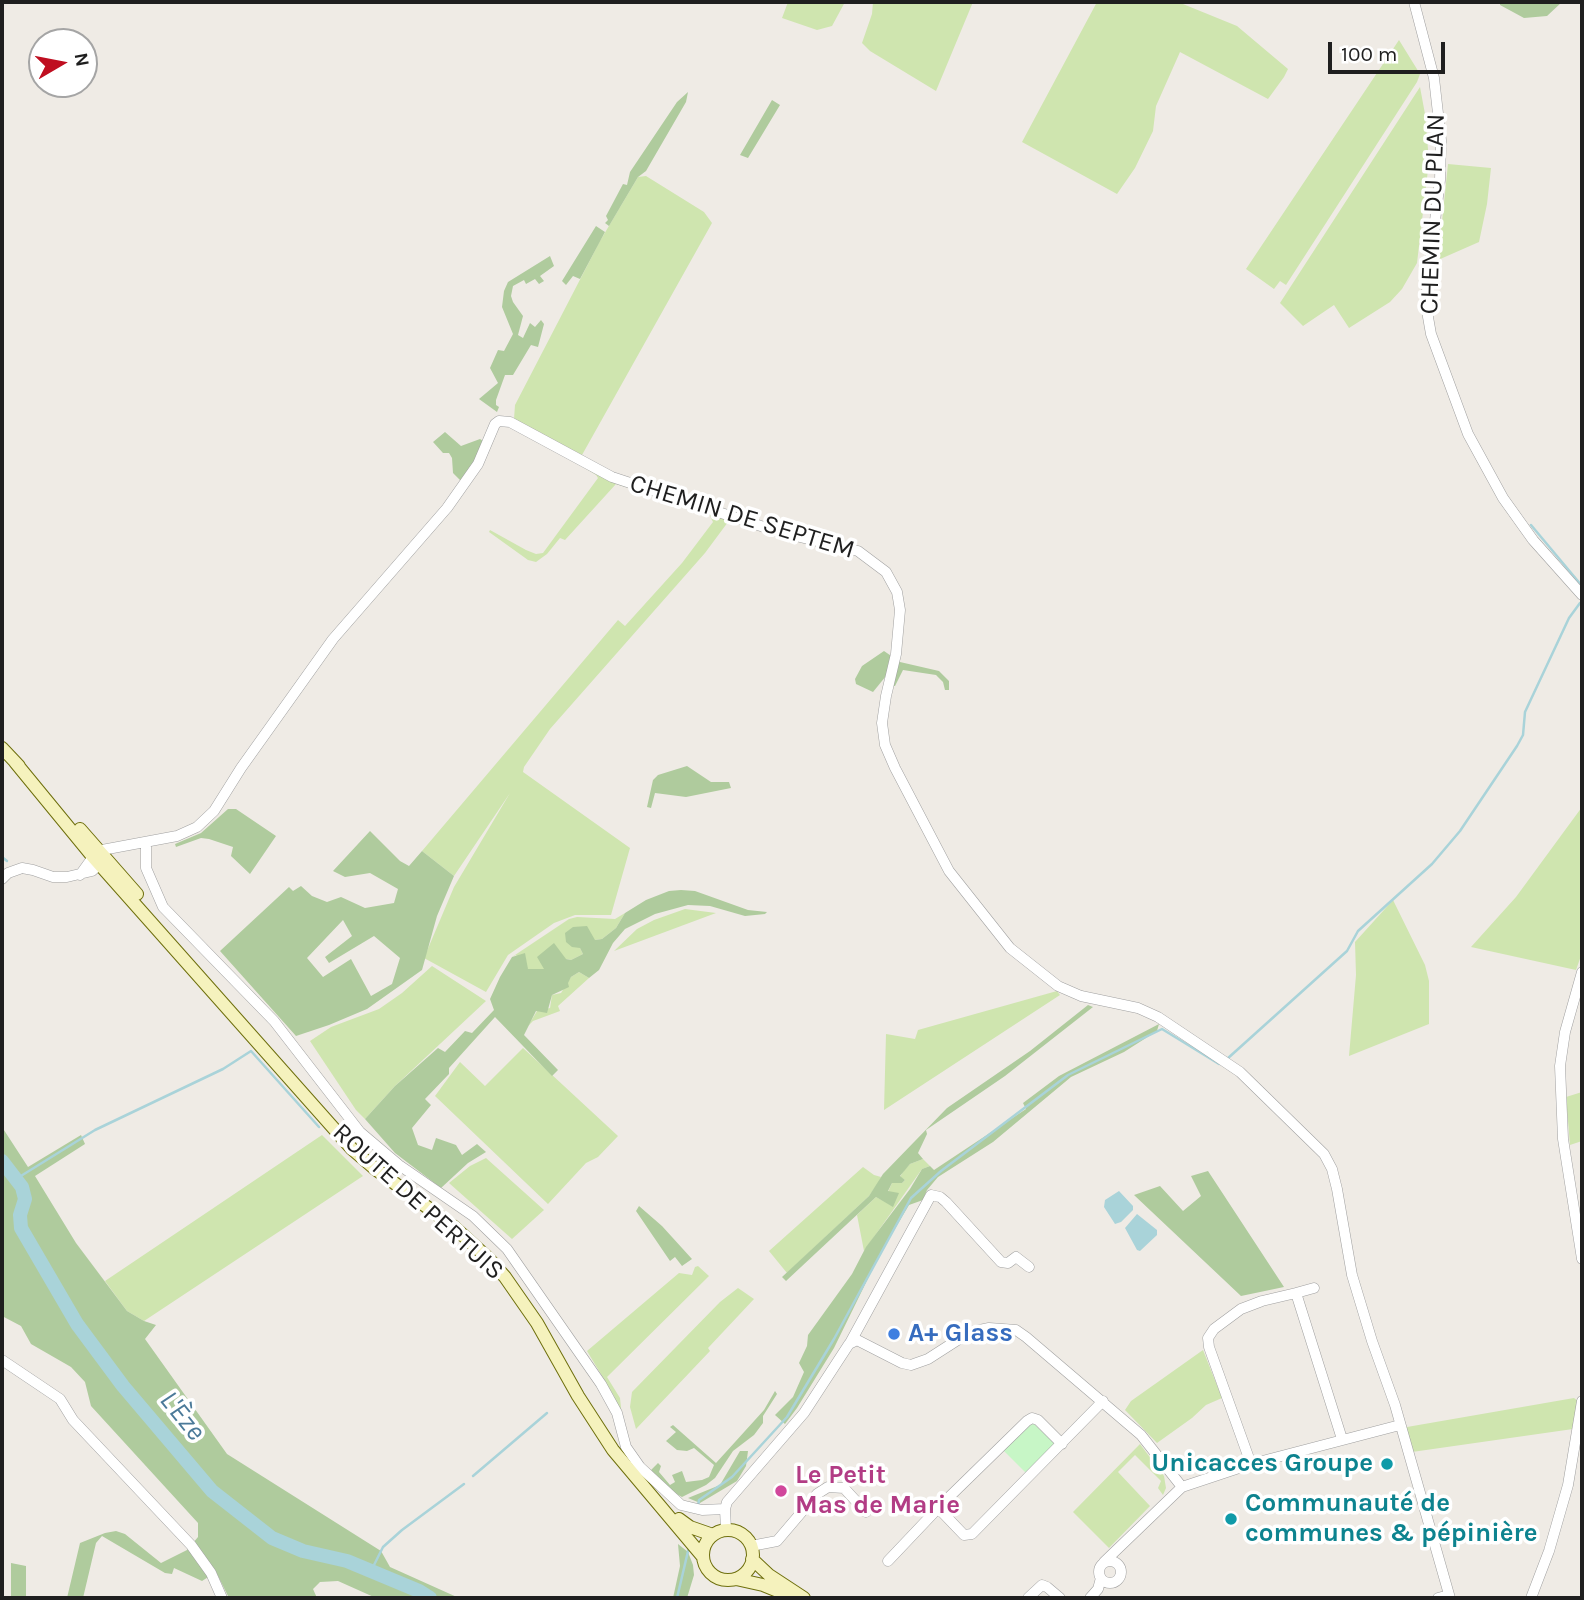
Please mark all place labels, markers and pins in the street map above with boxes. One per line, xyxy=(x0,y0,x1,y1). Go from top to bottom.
place label: A+ Glass xyxy=(908,1318,1013,1350)
marker: A+ Glass xyxy=(886,1326,902,1342)
place label: Unicacces Groupe xyxy=(1151,1448,1373,1480)
marker: Unicacces Groupe xyxy=(1379,1456,1395,1472)
place label: Le Petit Mas de Marie xyxy=(795,1460,960,1522)
marker: Le Petit Mas de Marie xyxy=(773,1483,789,1499)
place label: Communauté de communes & pépinière xyxy=(1245,1488,1538,1550)
marker: Communauté de communes & pépinière xyxy=(1223,1511,1239,1527)

